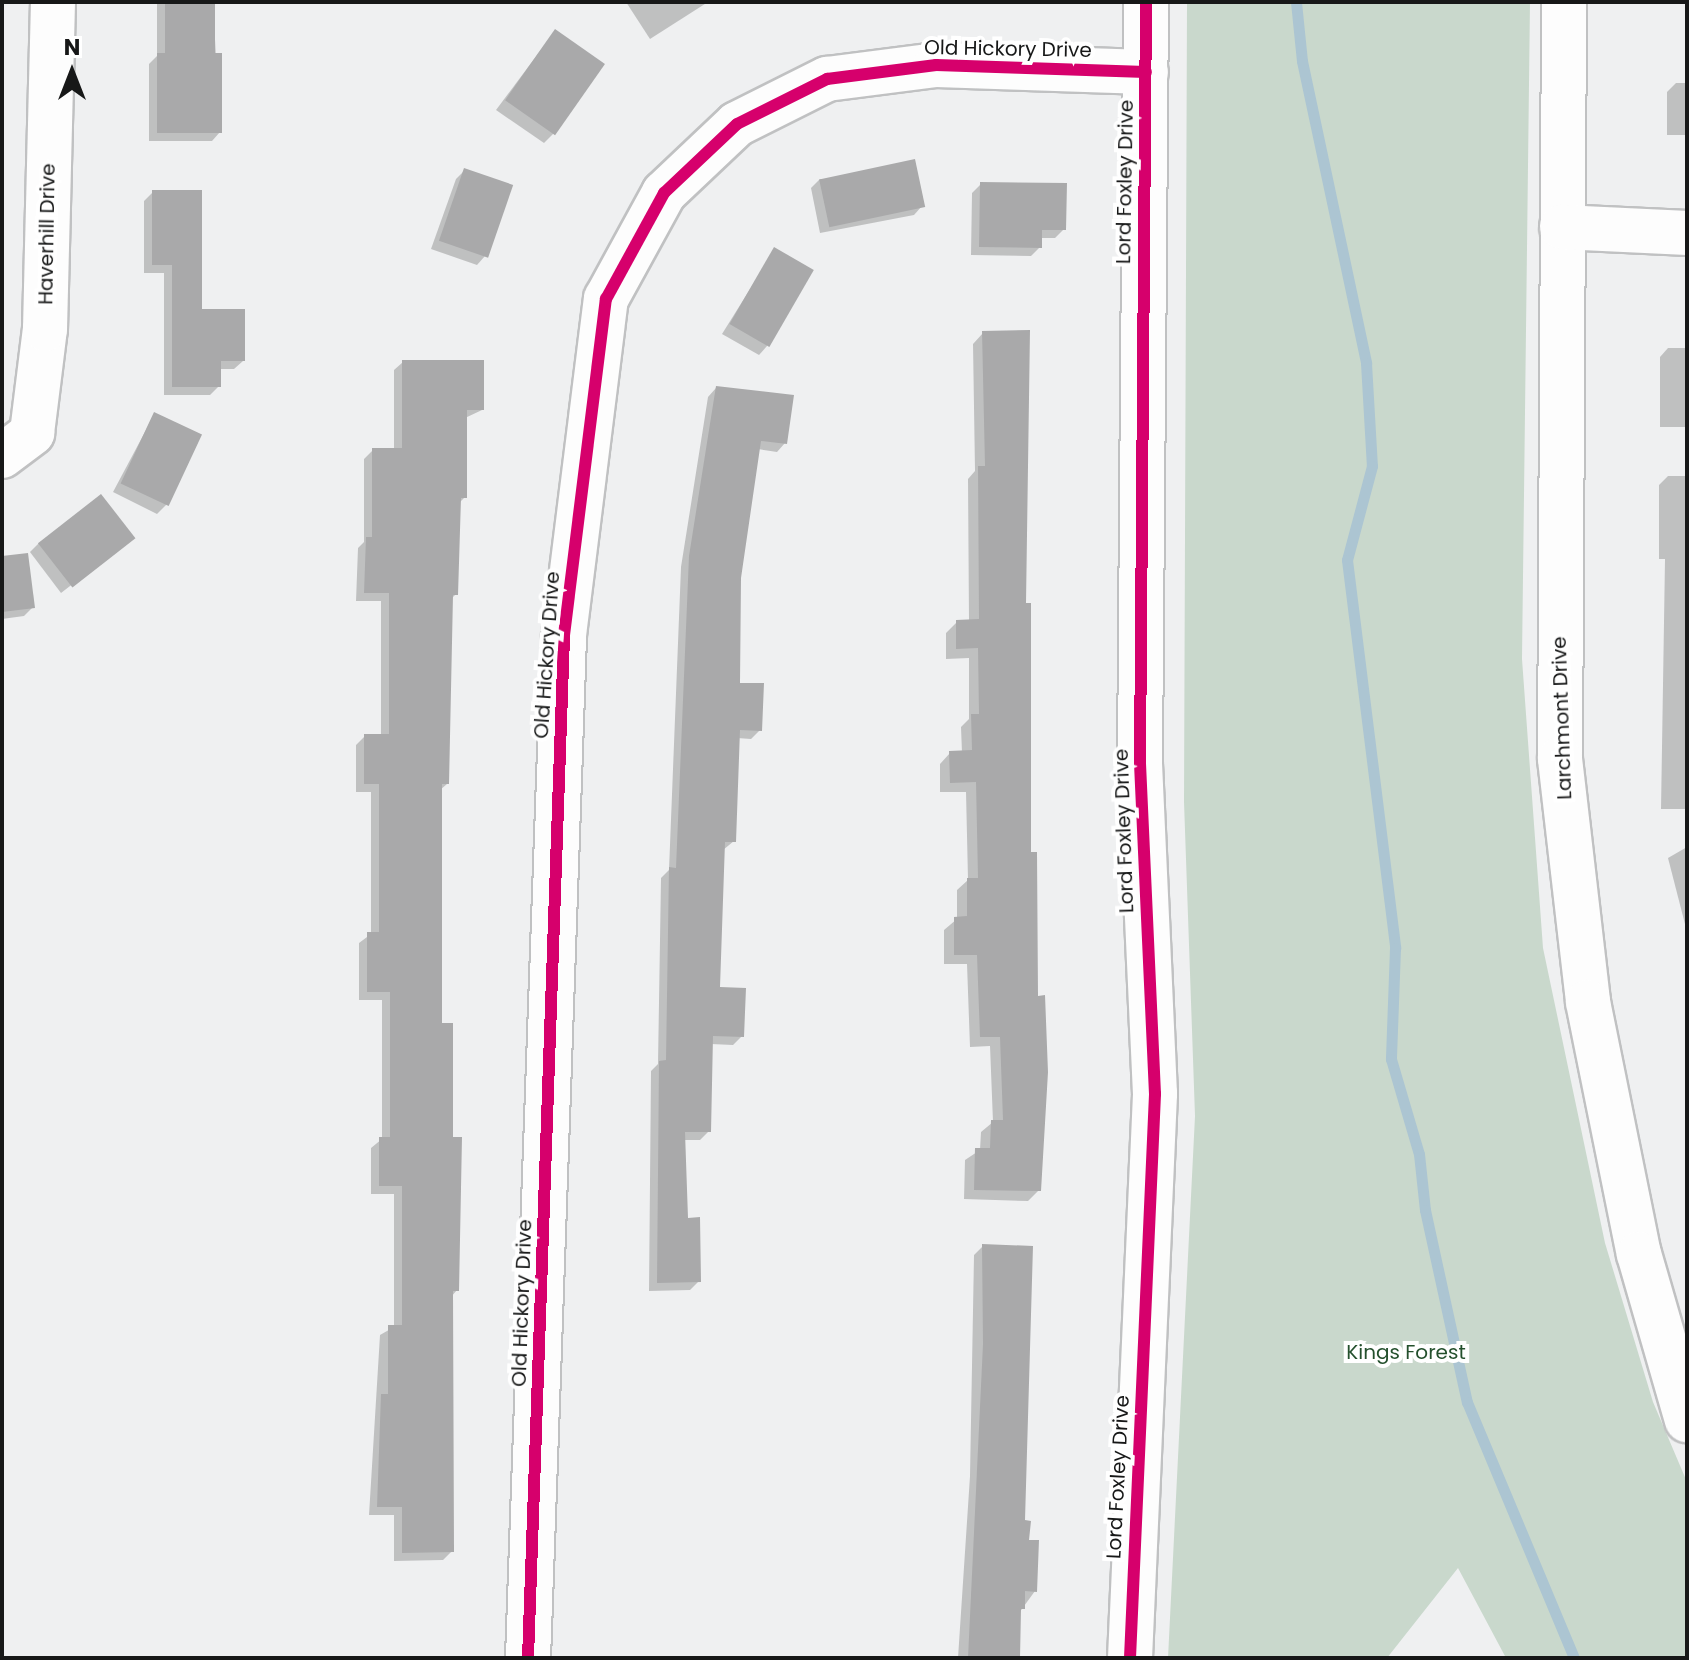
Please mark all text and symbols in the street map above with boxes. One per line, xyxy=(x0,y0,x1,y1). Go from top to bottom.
north arrow xyxy=(32,32,112,112)
text: N xyxy=(64,32,80,63)
street label: Old Hickory Drive xyxy=(924,36,1092,62)
street label: Lord Foxley Drive xyxy=(1112,100,1138,264)
street label: Haverhill Drive xyxy=(34,163,60,305)
street label: Old Hickory Drive xyxy=(529,571,565,739)
street label: Larchmont Drive xyxy=(1547,636,1577,800)
street label: Lord Foxley Drive xyxy=(1109,748,1139,914)
street label: Old Hickory Drive xyxy=(507,1219,537,1387)
park label: Kings Forest xyxy=(1346,1340,1466,1364)
street label: Lord Foxley Drive xyxy=(1102,1394,1134,1560)

